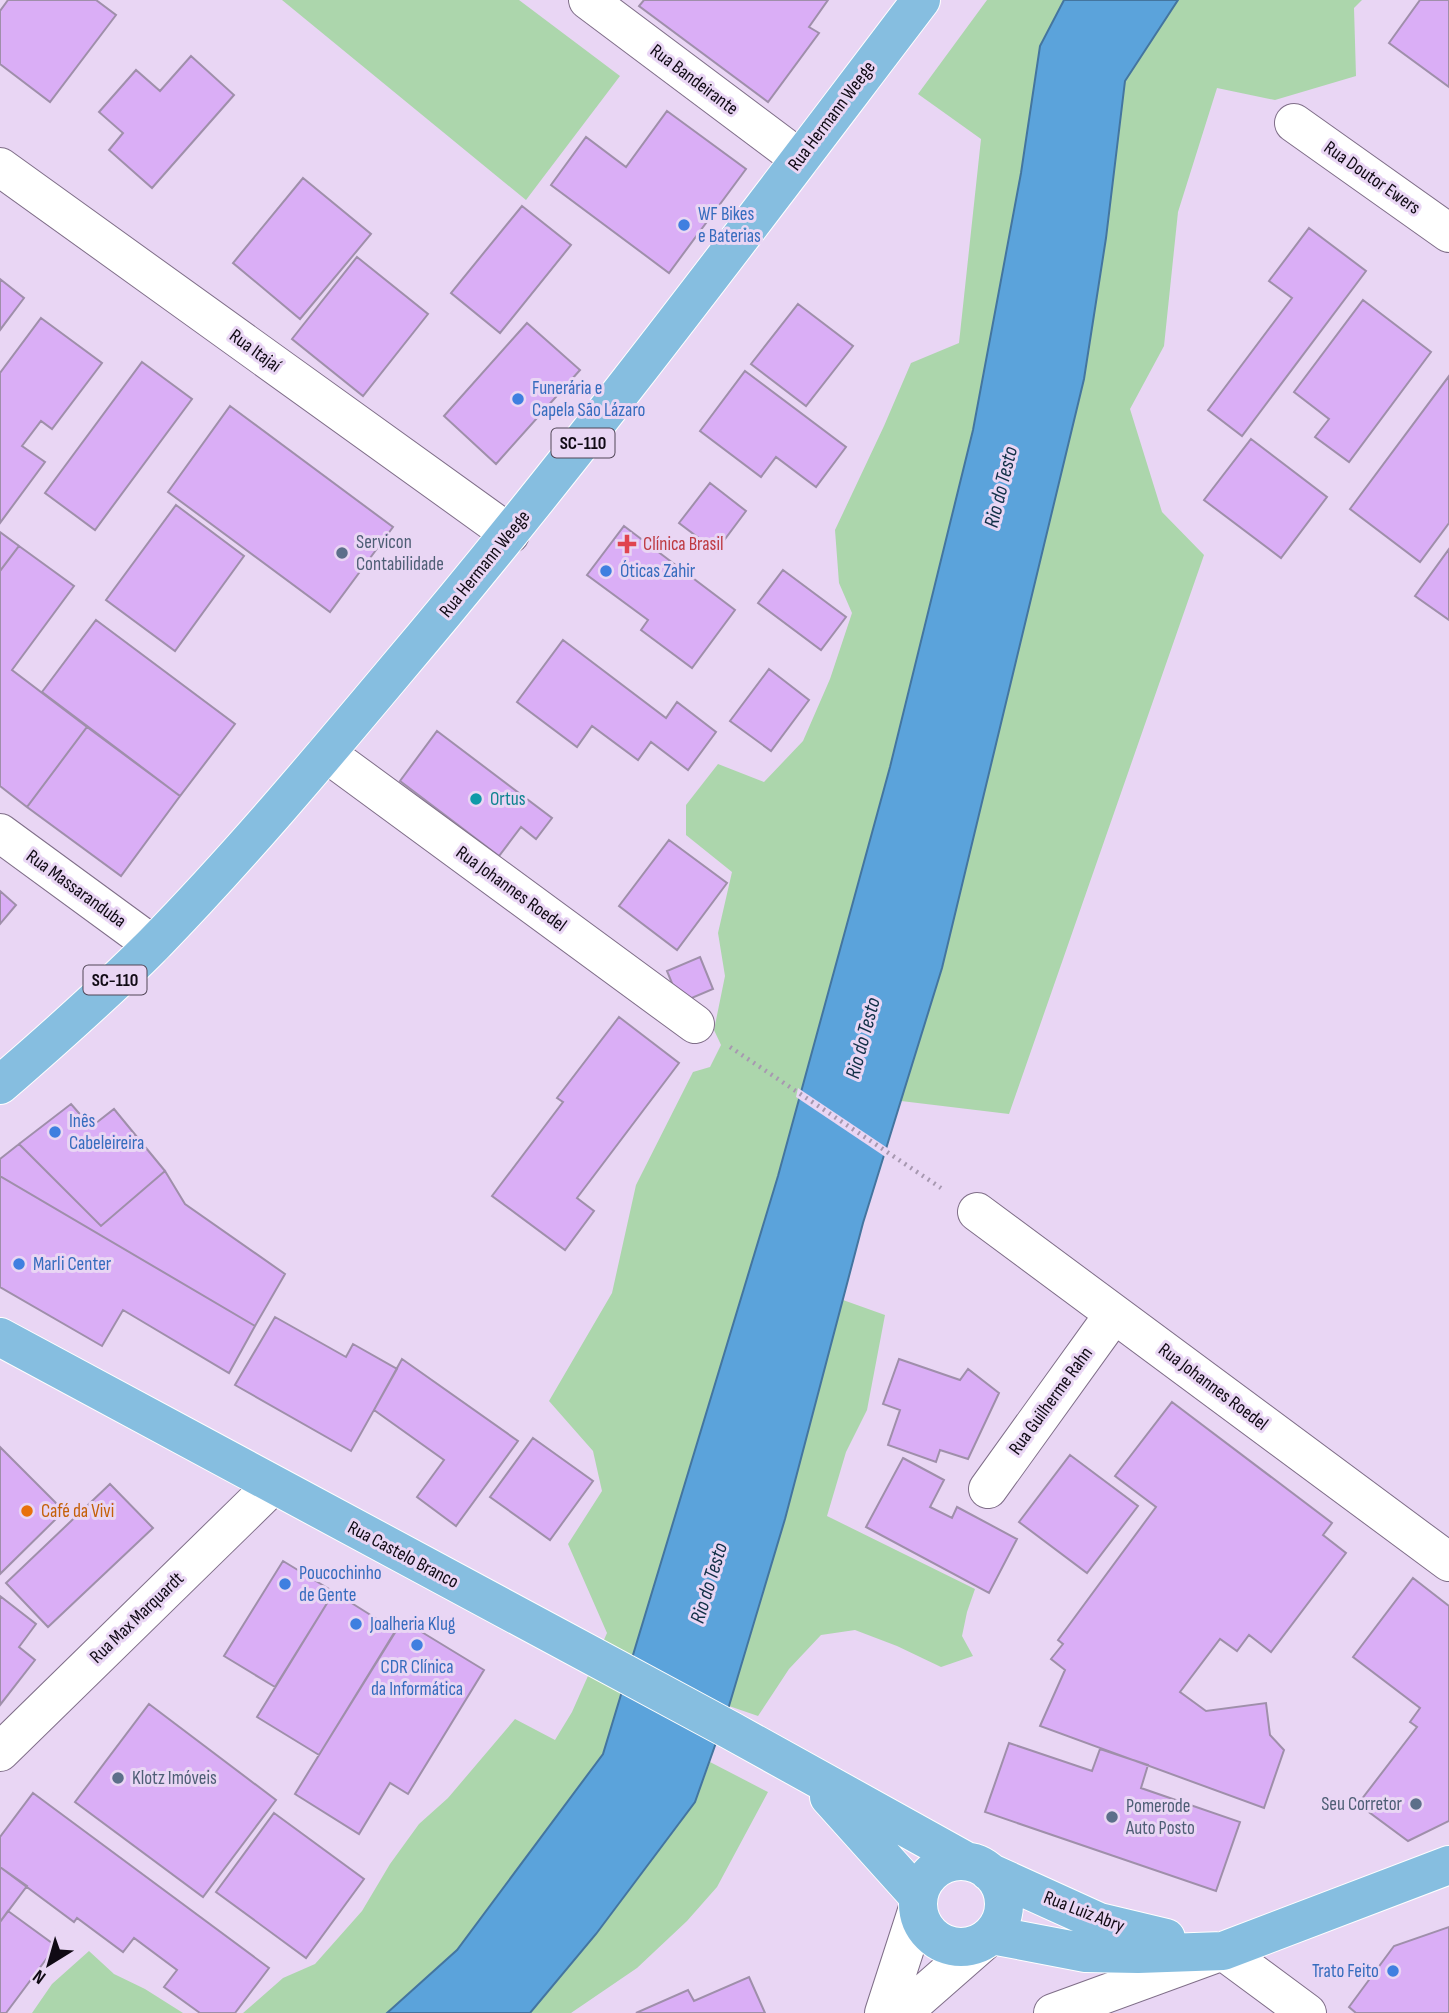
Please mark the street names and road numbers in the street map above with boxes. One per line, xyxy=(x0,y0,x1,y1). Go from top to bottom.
street label: Rua Bandeirante xyxy=(646,39,742,121)
street label: Rua Hermann Weege xyxy=(783,57,881,175)
street label: Rua Doutor Ewers xyxy=(1319,136,1425,220)
street label: Rua Itajaí xyxy=(225,325,286,378)
road number: SC-110 xyxy=(552,428,614,458)
street label: Rua Hermann Weege xyxy=(435,506,535,622)
street label: Rua Johannes Roedel xyxy=(451,841,571,937)
street label: Rua Massaranduba xyxy=(22,845,130,933)
road number: SC-110 xyxy=(83,965,146,995)
street label: Rua Johannes Roedel xyxy=(1154,1338,1272,1436)
street label: Rua Guilherme Rahn xyxy=(1004,1343,1098,1459)
street label: Rua Castelo Branco xyxy=(344,1516,462,1594)
street label: Rua Max Marquardt xyxy=(85,1567,189,1669)
street label: Rua Luiz Abry xyxy=(1040,1886,1128,1938)

